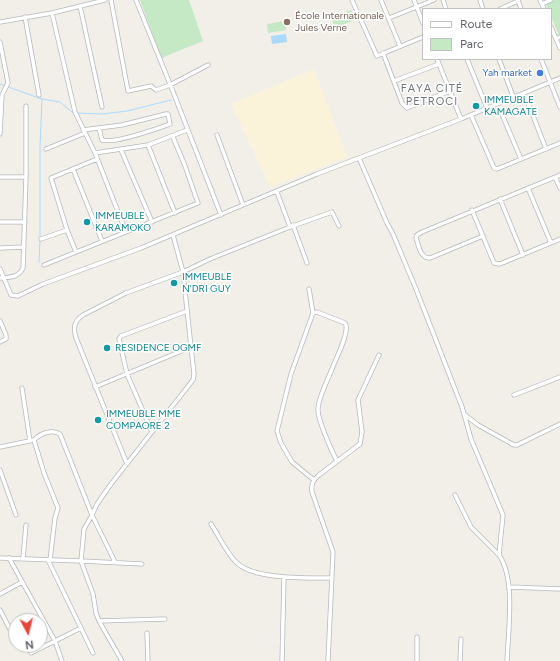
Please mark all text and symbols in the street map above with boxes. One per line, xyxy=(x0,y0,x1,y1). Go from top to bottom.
legend xyxy=(422,8,552,60)
place label: École Internationale Jules Verne xyxy=(295,10,384,34)
marker: École Internationale Jules Verne xyxy=(282,17,292,27)
text: Route xyxy=(460,17,492,31)
text: Parc xyxy=(460,37,484,51)
place label: Yah market xyxy=(482,67,532,79)
marker: Yah market xyxy=(535,68,545,78)
district label: FAYA CITÉ PETROCI xyxy=(401,82,463,108)
place label: IMMEUBLE KAMAGATE xyxy=(484,94,537,118)
marker: IMMEUBLE KAMAGATE xyxy=(471,101,481,111)
place label: IMMEUBLE KARAMOKO xyxy=(95,210,151,234)
marker: IMMEUBLE KARAMOKO xyxy=(82,217,92,227)
place label: IMMEUBLE N'DRI GUY xyxy=(182,271,232,294)
marker: IMMEUBLE N'DRI GUY xyxy=(169,278,179,288)
place label: RESIDENCE OGMF xyxy=(115,342,201,354)
marker: RESIDENCE OGMF xyxy=(102,343,112,353)
place label: IMMEUBLE MME COMPAORE 2 xyxy=(106,408,181,432)
marker: IMMEUBLE MME COMPAORE 2 xyxy=(93,415,103,425)
north arrow xyxy=(8,613,48,653)
text: N xyxy=(24,637,34,651)

